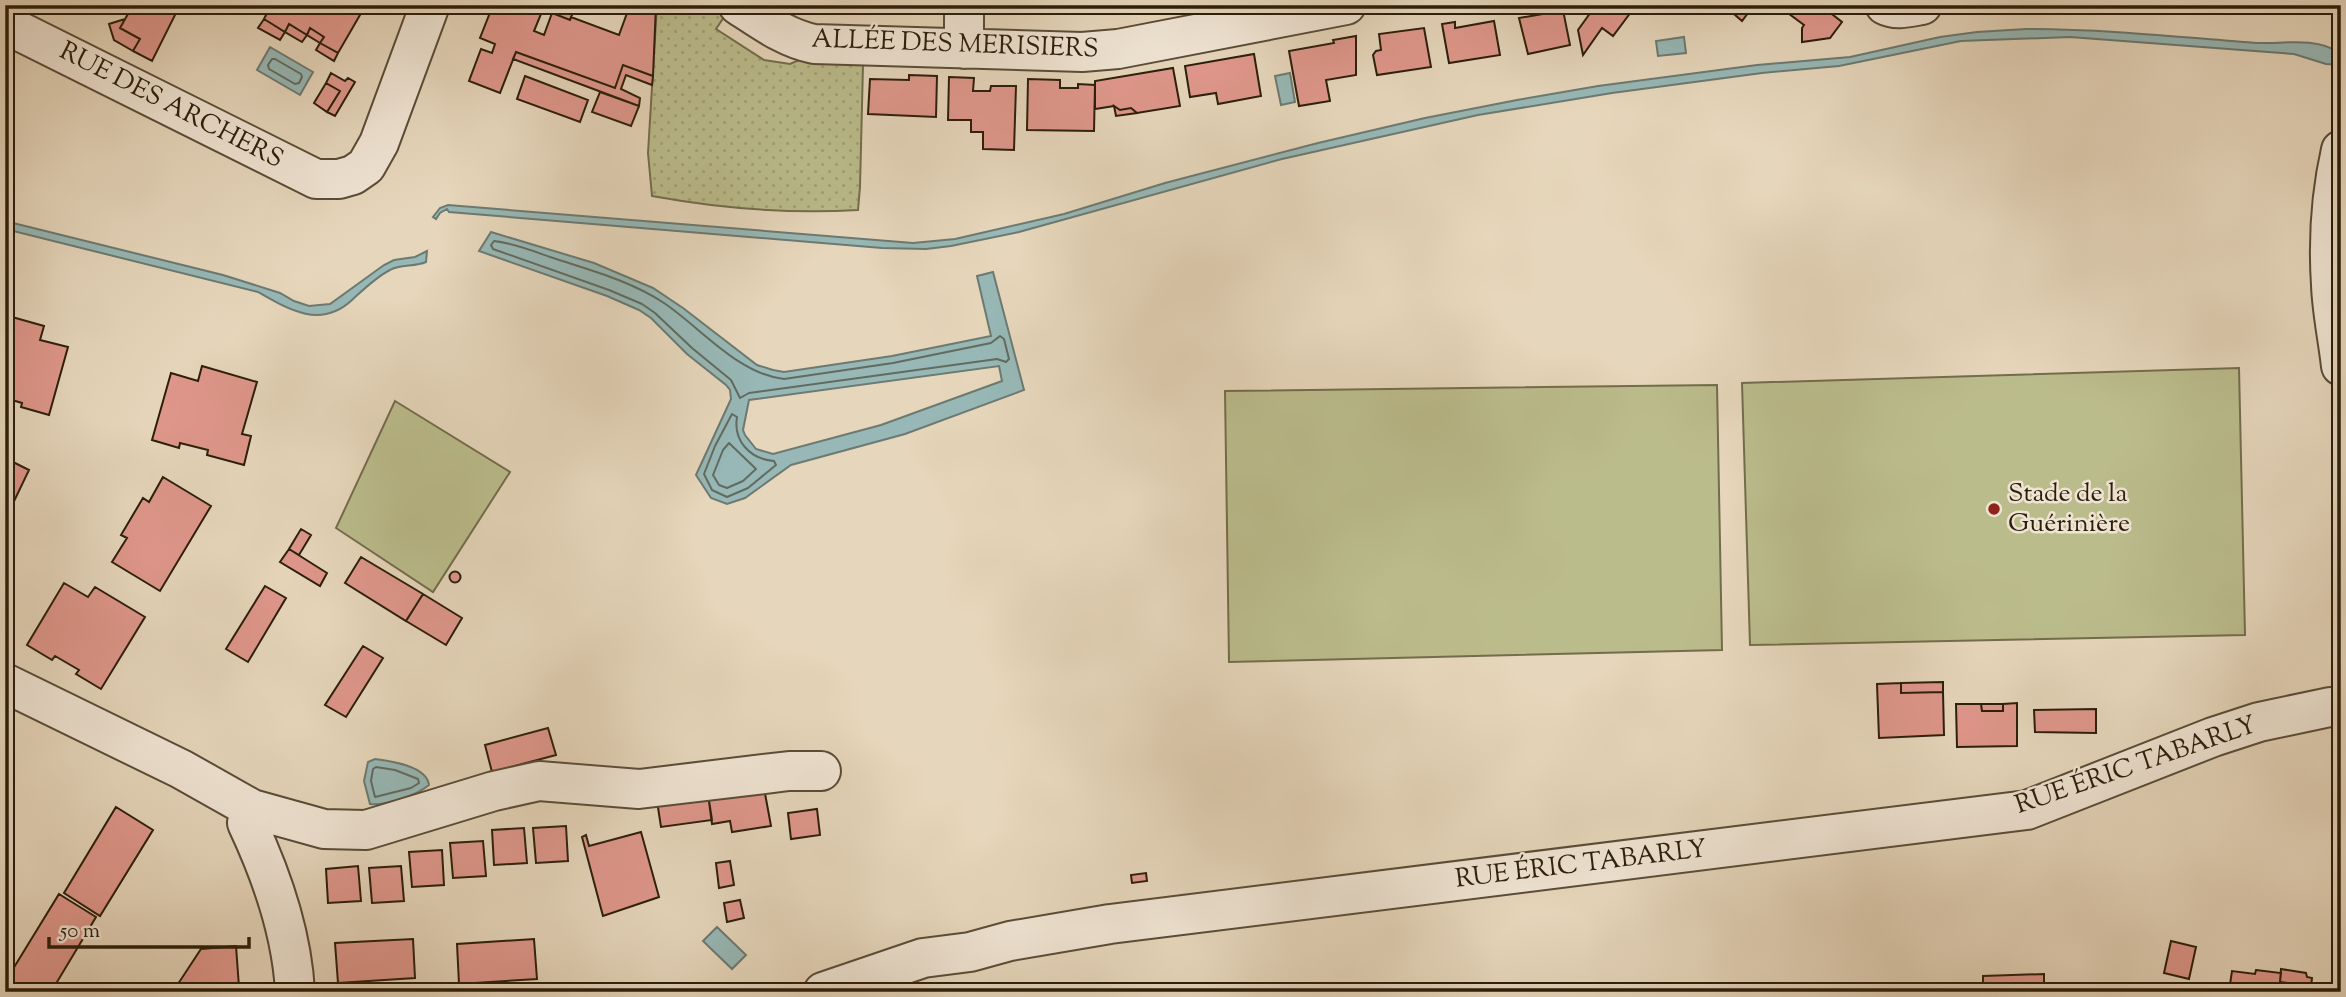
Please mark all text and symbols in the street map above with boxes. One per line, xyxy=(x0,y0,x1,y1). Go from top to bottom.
street label: ALLÉE DES MERISIERS xyxy=(811,22,1099,68)
street label: RUE DES ARCHERS xyxy=(53,33,289,179)
place label: Stade de la Guérinière xyxy=(2008,476,2130,543)
marker: Stade de la Guérinière xyxy=(1986,501,2002,517)
street label: RUE ÉRIC TABARLY xyxy=(2010,707,2262,825)
street label: RUE ÉRIC TABARLY xyxy=(1453,831,1709,899)
scale bar xyxy=(49,906,248,950)
text: 50 m xyxy=(59,917,100,947)

